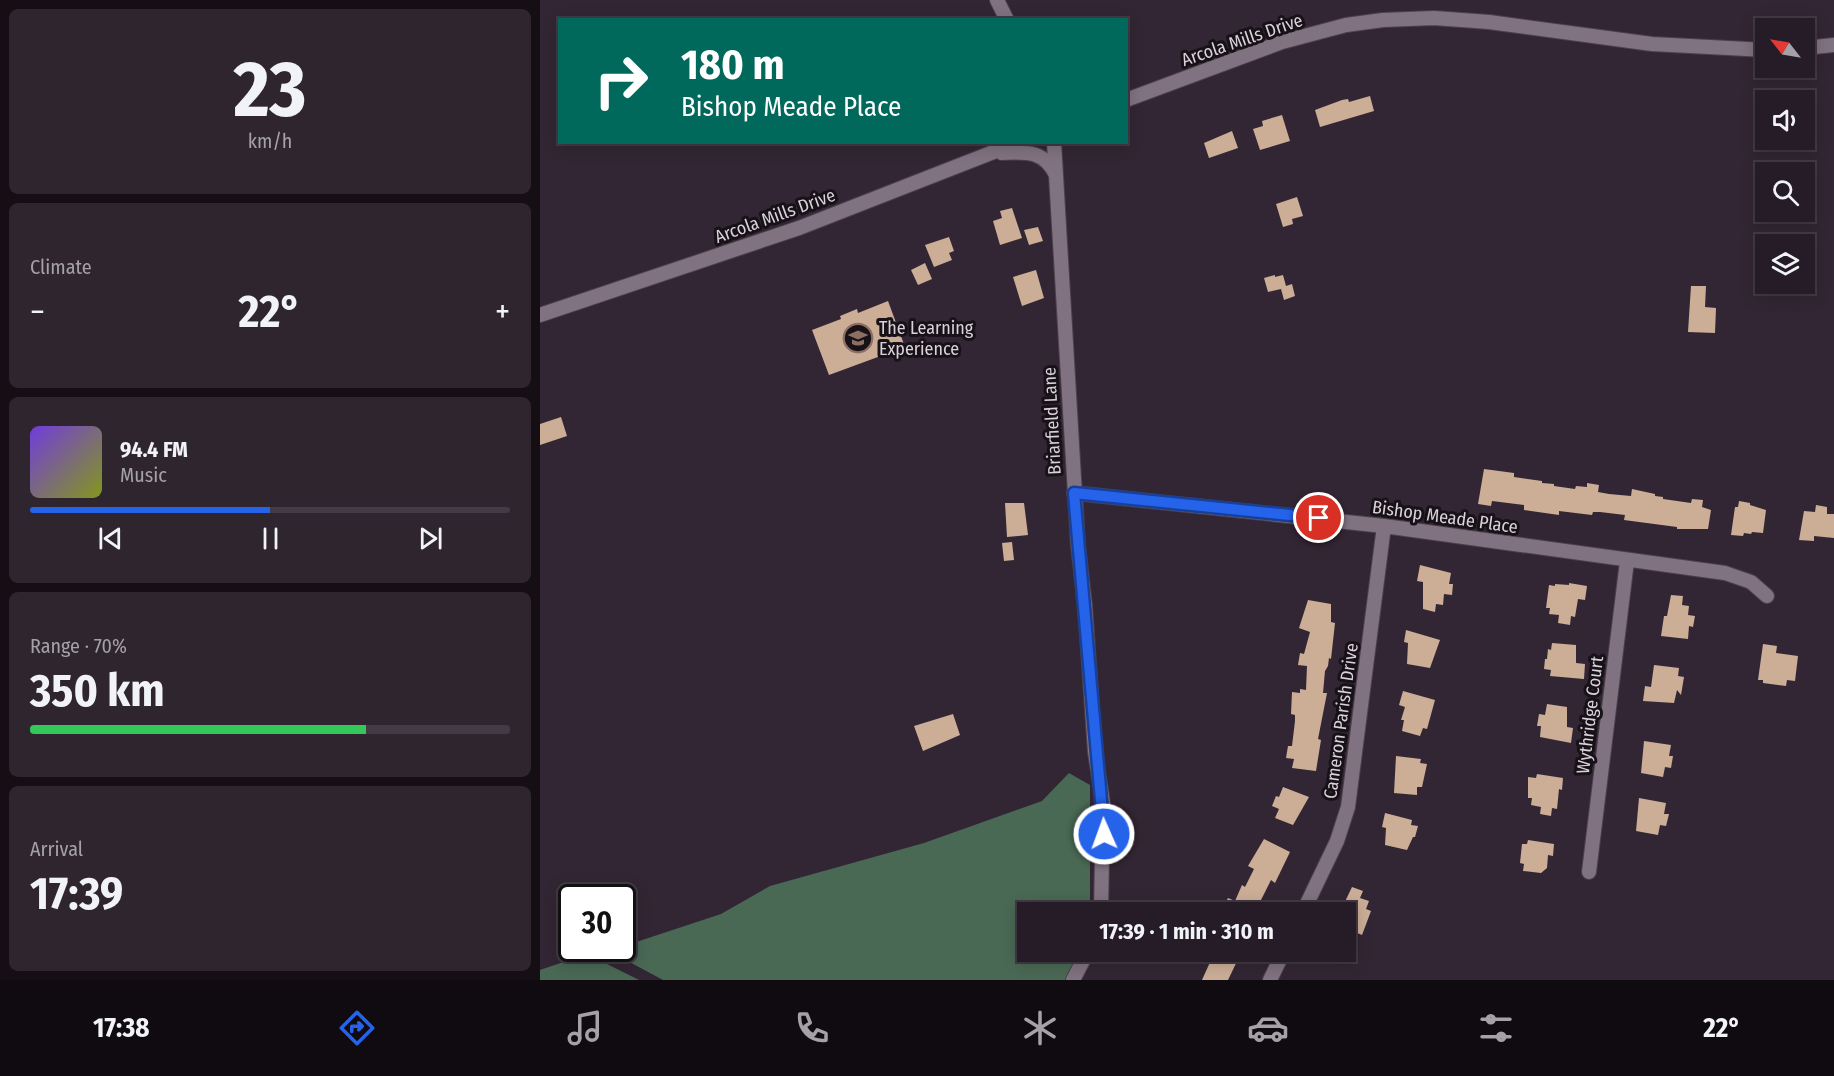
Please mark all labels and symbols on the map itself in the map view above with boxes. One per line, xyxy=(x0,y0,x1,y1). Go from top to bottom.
street label: Arcola Mills Drive xyxy=(1179,9,1306,71)
north arrow xyxy=(1755,18,1815,78)
street label: Arcola Mills Drive xyxy=(712,184,838,248)
place label: The Learning Experience xyxy=(879,317,974,360)
school or university icon: The Learning Experience xyxy=(842,322,874,354)
street label: Briarfield Lane xyxy=(1038,367,1066,475)
pin xyxy=(1293,492,1344,543)
street label: Bishop Meade Place xyxy=(1371,496,1519,538)
street label: Cameron Parish Drive xyxy=(1319,642,1363,800)
street label: Wythridge Court xyxy=(1572,655,1608,775)
position arrow xyxy=(1072,802,1136,866)
speed limit sign: 30 xyxy=(558,884,636,962)

